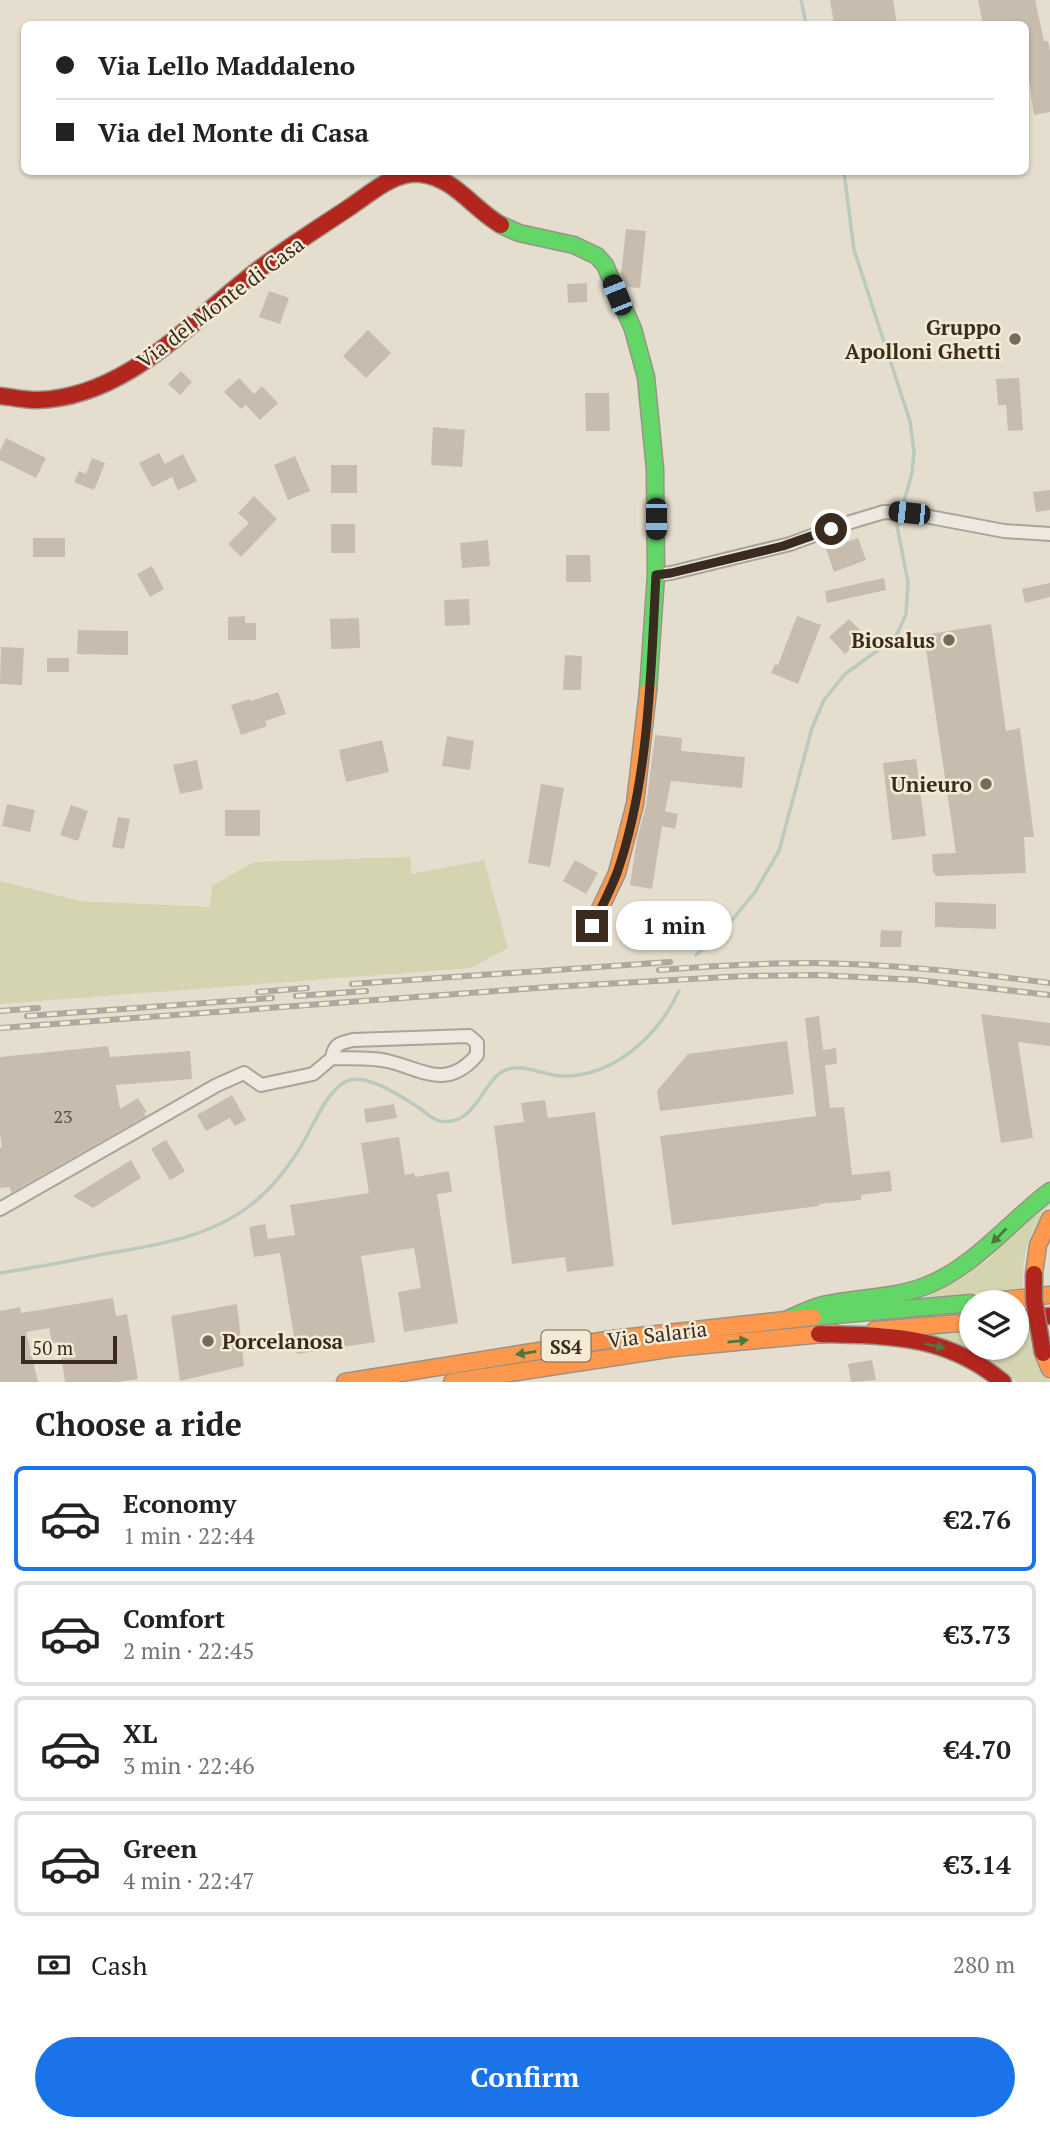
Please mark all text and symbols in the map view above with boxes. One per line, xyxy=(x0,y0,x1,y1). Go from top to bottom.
text: Via Lello Maddaleno xyxy=(98,48,355,82)
text: Via del Monte di Casa xyxy=(98,115,369,149)
street label: Via del Monte di Casa xyxy=(131,230,310,374)
car xyxy=(600,272,635,318)
place label: Gruppo Apolloni Ghetti xyxy=(845,313,1001,365)
marker: Gruppo Apolloni Ghetti xyxy=(1007,331,1023,347)
car xyxy=(646,498,667,540)
car xyxy=(888,500,931,526)
route start xyxy=(815,513,847,545)
place label: Biosalus xyxy=(851,626,935,654)
marker: Biosalus xyxy=(941,632,957,648)
place label: Unieuro xyxy=(891,770,972,798)
marker: Unieuro xyxy=(978,776,994,792)
callout: 1 min xyxy=(616,902,732,950)
route end xyxy=(576,910,608,942)
text: 1 min xyxy=(643,910,705,941)
house number: 23 xyxy=(53,1104,73,1128)
one-way arrow xyxy=(991,1228,1007,1244)
map controls xyxy=(959,1290,1029,1360)
button: layers xyxy=(959,1290,1029,1360)
street label: Via Salaria xyxy=(606,1314,709,1354)
place label: Porcelanosa xyxy=(222,1327,344,1355)
road number: SS4 xyxy=(542,1330,590,1362)
scale bar xyxy=(21,1333,117,1365)
marker: Porcelanosa xyxy=(200,1333,216,1349)
text: 50 m xyxy=(32,1335,73,1360)
one-way arrow xyxy=(727,1335,749,1346)
one-way arrow xyxy=(924,1340,946,1351)
one-way arrow xyxy=(515,1348,537,1359)
text: Choose a ride xyxy=(35,1403,242,1445)
text: Economy xyxy=(123,1486,236,1520)
icon: car xyxy=(39,1487,102,1550)
text: €2.76 xyxy=(945,1502,1011,1536)
text: 1 min · 22:44 xyxy=(123,1520,255,1551)
text: Comfort xyxy=(123,1601,225,1635)
icon: car xyxy=(39,1602,102,1665)
text: €3.73 xyxy=(945,1617,1011,1651)
text: 2 min · 22:45 xyxy=(123,1635,255,1666)
text: XL xyxy=(123,1716,157,1750)
icon: car xyxy=(39,1717,102,1780)
text: €4.70 xyxy=(945,1732,1011,1766)
text: 3 min · 22:46 xyxy=(123,1750,255,1781)
text: Green xyxy=(123,1831,197,1865)
icon: car xyxy=(39,1832,102,1895)
text: €3.14 xyxy=(945,1847,1011,1881)
text: 4 min · 22:47 xyxy=(123,1865,255,1896)
icon: cash xyxy=(35,1946,73,1984)
text: Cash xyxy=(91,1948,147,1982)
text: 280 m xyxy=(953,1949,1015,1980)
button: Confirm xyxy=(35,2037,1015,2117)

